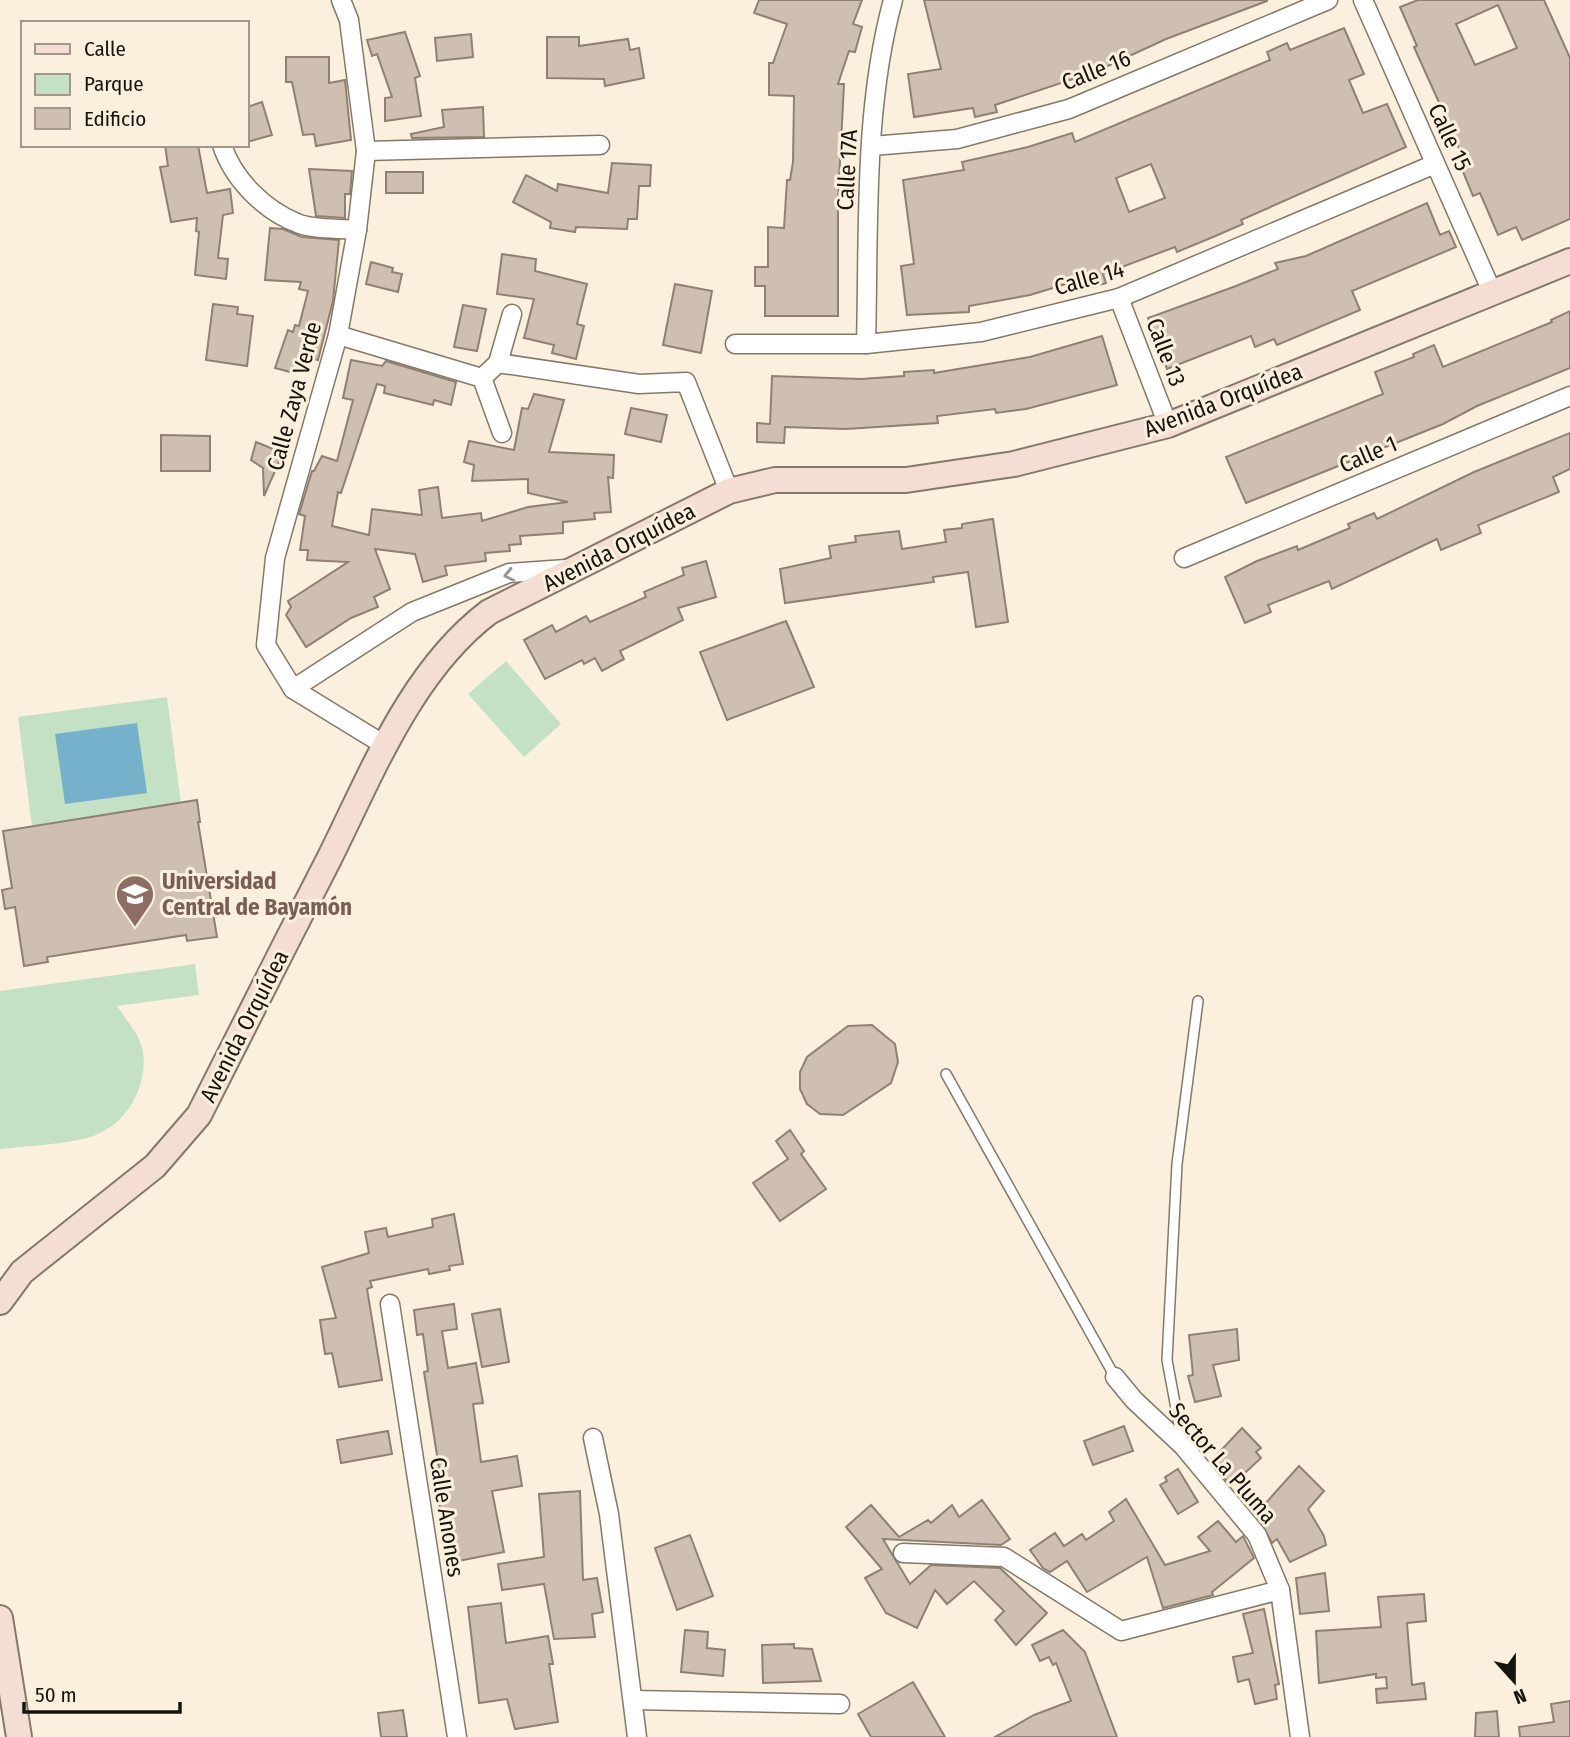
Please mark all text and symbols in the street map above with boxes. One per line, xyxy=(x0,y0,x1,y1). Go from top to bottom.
legend xyxy=(21,21,248,147)
text: Calle xyxy=(84,36,126,62)
street label: Calle 16 xyxy=(1058,44,1134,96)
text: Parque xyxy=(84,71,144,97)
street label: Calle 15 xyxy=(1422,99,1478,175)
text: Edificio xyxy=(84,106,146,132)
street label: Calle 17A xyxy=(831,129,863,211)
street label: Calle 14 xyxy=(1051,255,1127,301)
street label: Calle 13 xyxy=(1140,314,1192,390)
street label: Calle Zaya Verde xyxy=(261,319,327,473)
street label: Avenida Orquídea xyxy=(1140,357,1306,443)
street label: Calle 1 xyxy=(1335,429,1401,479)
street label: Avenida Orquídea xyxy=(538,497,700,597)
one-way arrow xyxy=(503,567,515,581)
place label: Universidad Central de Bayamón xyxy=(162,867,352,921)
school or university icon: Universidad Central de Bayamón xyxy=(114,873,156,928)
street label: Avenida Orquídea xyxy=(194,945,294,1107)
street label: Sector La Pluma xyxy=(1163,1397,1283,1529)
street label: Calle Anones xyxy=(424,1455,470,1579)
north arrow xyxy=(1479,1646,1549,1716)
scale bar xyxy=(24,1670,180,1714)
text: 50 m xyxy=(35,1682,77,1708)
text: N xyxy=(1510,1684,1529,1709)

